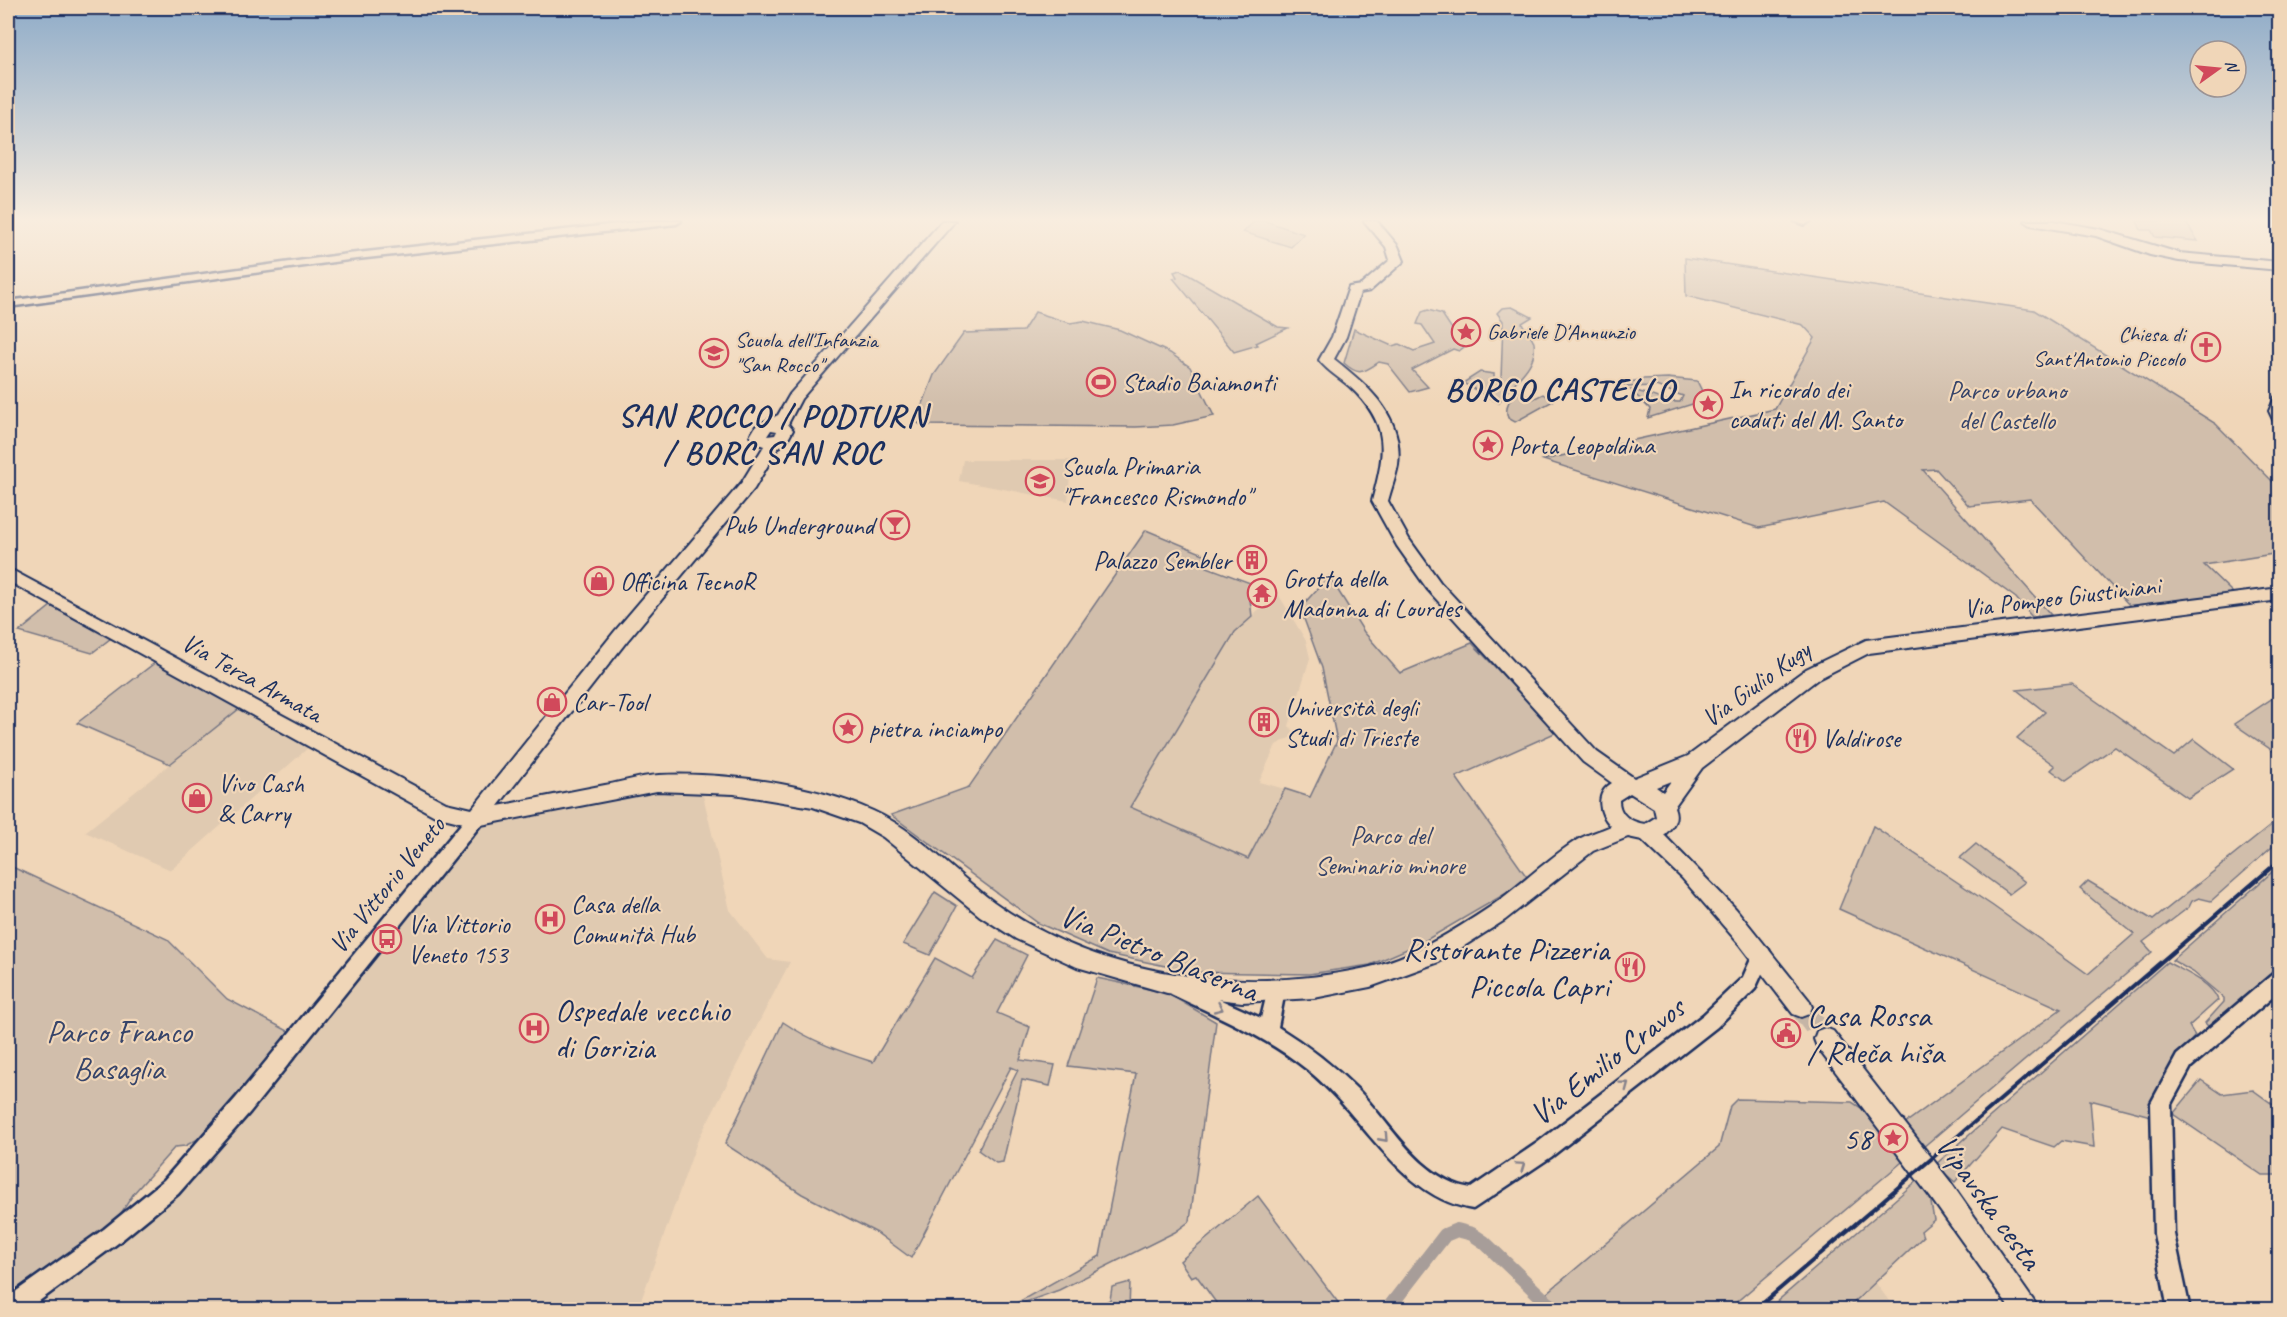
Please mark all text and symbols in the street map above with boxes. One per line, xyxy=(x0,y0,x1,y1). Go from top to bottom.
north arrow xyxy=(2188,39,2248,99)
text: N xyxy=(2221,58,2243,76)
place icon: Gabriele D'Annunzio xyxy=(1450,316,1482,348)
place label: Gabriele D'Annunzio xyxy=(1487,318,1636,346)
place label: Chiesa di Sant'Antonio Piccolo xyxy=(2033,320,2188,373)
place label: Scuola dell'Infanzia "San Rocco" xyxy=(735,326,879,379)
church icon: Chiesa di Sant'Antonio Piccolo xyxy=(2190,331,2222,363)
school or university icon: Scuola dell'Infanzia "San Rocco" xyxy=(698,337,730,369)
sports icon: Stadio Baiamonti xyxy=(1085,366,1117,398)
place label: Stadio Baiamonti xyxy=(1122,366,1279,399)
district label: BORGO CASTELLO xyxy=(1445,369,1677,410)
place label: In ricordo dei caduti del M. Santo xyxy=(1729,373,1905,436)
park label: Parco urbano del Castello xyxy=(1948,374,2069,437)
place icon: In ricordo dei caduti del M. Santo xyxy=(1692,388,1724,420)
district label: SAN ROCCO / PODTURN / BORC SAN ROC xyxy=(618,395,932,473)
place icon: Porta Leopoldina xyxy=(1472,429,1504,461)
place label: Porta Leopoldina xyxy=(1509,429,1656,462)
place label: Scuola Primaria "Francesco Rismondo" xyxy=(1061,450,1256,513)
school or university icon: Scuola Primaria "Francesco Rismondo" xyxy=(1024,465,1056,497)
place label: Pub Underground xyxy=(724,509,878,542)
bar icon: Pub Underground xyxy=(879,509,911,541)
place label: Palazzo Sembler xyxy=(1093,544,1234,577)
building icon: Palazzo Sembler xyxy=(1236,544,1268,576)
place label: Grotta della Madonna di Lourdes xyxy=(1283,562,1463,625)
shop icon: Officina TecnoR xyxy=(583,565,615,597)
place label: Officina TecnoR xyxy=(620,565,758,598)
street label: Via Pompeo Giustiniani xyxy=(1962,568,2165,625)
temple icon: Grotta della Madonna di Lourdes xyxy=(1246,577,1278,609)
street label: Via Terza Armata xyxy=(176,626,330,731)
street label: Via Giulio Kugy xyxy=(1695,632,1818,734)
shop icon: Car-Tool xyxy=(536,686,568,718)
place label: Car-Tool xyxy=(573,686,651,719)
place label: Università degli Studi di Trieste xyxy=(1285,691,1421,754)
building icon: Università degli Studi di Trieste xyxy=(1248,706,1280,738)
place icon: pietra inciampo xyxy=(832,712,864,744)
place label: pietra inciampo xyxy=(869,712,1004,745)
restaurant icon: Valdirose xyxy=(1785,722,1817,754)
place label: Valdirose xyxy=(1822,722,1903,755)
place label: Vivo Cash & Carry xyxy=(218,767,305,830)
shop icon: Vivo Cash & Carry xyxy=(181,782,213,814)
street label: Via Vittorio Veneto xyxy=(322,809,453,960)
park label: Parco del Seminario minore xyxy=(1315,819,1467,882)
place label: Casa della Comunità Hub xyxy=(571,888,696,951)
street label: Via Pietro Blaserna xyxy=(1054,895,1266,1012)
hospital icon: Casa della Comunità Hub xyxy=(534,903,566,935)
place label: Via Vittorio Veneto 153 xyxy=(408,908,512,971)
bus stop icon: Via Vittorio Veneto 153 xyxy=(371,923,403,955)
place label: Ristorante Pizzeria Piccola Capri xyxy=(1404,929,1613,1007)
restaurant icon: Ristorante Pizzeria Piccola Capri xyxy=(1614,951,1646,983)
street label: Via Emilio Cravos xyxy=(1521,986,1695,1134)
place label: Ospedale vecchio di Gorizia xyxy=(555,990,731,1068)
place label: Casa Rossa / Rdeča hiša xyxy=(1807,995,1946,1073)
one-way arrow xyxy=(1213,1001,1224,1013)
park label: Parco Franco Basaglia xyxy=(46,1011,193,1089)
hospital icon: Ospedale vecchio di Gorizia xyxy=(518,1012,550,1044)
public building icon: Casa Rossa / Rdeča hiša xyxy=(1770,1017,1802,1049)
one-way arrow xyxy=(1618,1082,1629,1093)
place label: 58 xyxy=(1843,1118,1875,1159)
place icon: 58 xyxy=(1877,1122,1909,1154)
street label: Vipavska cesta xyxy=(1926,1127,2053,1279)
one-way arrow xyxy=(1377,1131,1388,1142)
one-way arrow xyxy=(1515,1162,1526,1173)

